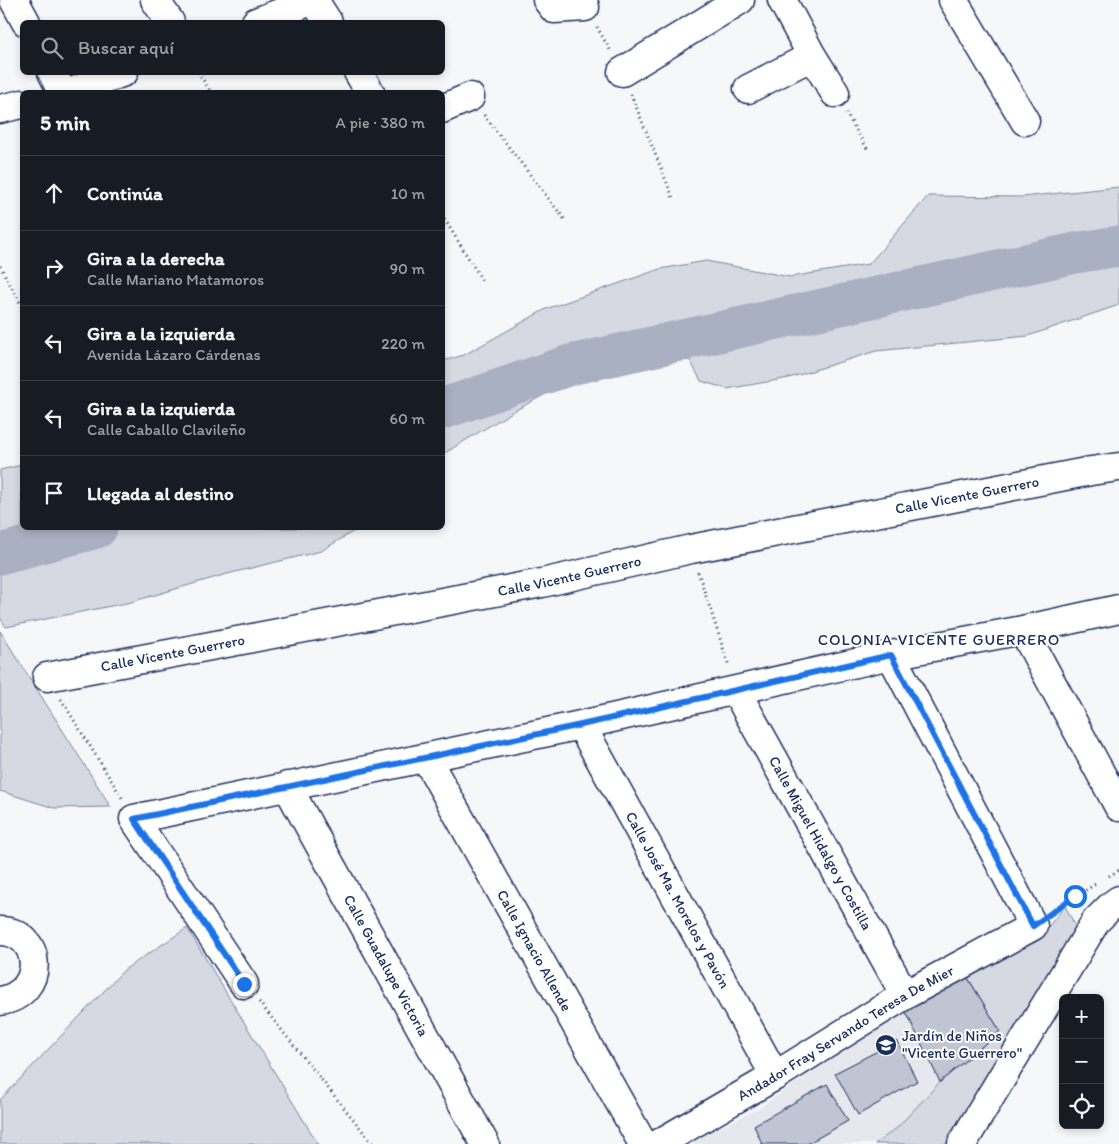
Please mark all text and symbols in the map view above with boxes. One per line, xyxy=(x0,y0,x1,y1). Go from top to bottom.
search box xyxy=(20,20,445,75)
icon: search xyxy=(38,34,66,62)
text: Buscar aquí xyxy=(78,36,174,59)
text: 5 min xyxy=(40,110,90,135)
text: A pie · 380 m xyxy=(336,113,425,132)
icon: ahead xyxy=(40,179,68,207)
text: Continúa xyxy=(87,182,163,205)
text: 10 m xyxy=(391,184,425,203)
text: Gira a la derecha xyxy=(87,247,225,270)
icon: right xyxy=(40,254,68,282)
text: 90 m xyxy=(390,259,425,278)
text: Calle Mariano Matamoros xyxy=(87,270,264,289)
text: Gira a la izquierda xyxy=(87,322,235,345)
icon: left xyxy=(40,329,68,357)
text: 220 m xyxy=(381,334,425,353)
text: Avenida Lázaro Cárdenas xyxy=(87,345,261,364)
text: Gira a la izquierda xyxy=(87,397,235,420)
icon: left xyxy=(40,404,68,432)
text: 60 m xyxy=(390,409,425,428)
text: Calle Caballo Clavileño xyxy=(87,420,246,439)
street label: Calle Vicente Guerrero xyxy=(894,472,1041,518)
icon: arrive xyxy=(40,479,68,507)
text: Llegada al destino xyxy=(87,482,234,505)
street label: Calle Vicente Guerrero xyxy=(496,552,643,600)
district label: COLONIA VICENTE GUERRERO xyxy=(818,630,1060,649)
street label: Calle Vicente Guerrero xyxy=(99,631,246,676)
street label: Calle Miguel Hidalgo y Costilla xyxy=(765,753,876,934)
street label: Calle José Ma. Morelos y Pavón xyxy=(622,808,734,992)
route start xyxy=(1064,885,1087,908)
street label: Calle Ignacio Allende xyxy=(493,887,576,1015)
street label: Calle Guadalupe Victoria xyxy=(340,891,433,1040)
street label: Andador Fray Servando Teresa De Mier xyxy=(734,961,957,1105)
route end xyxy=(233,973,256,996)
map controls xyxy=(1059,994,1104,1129)
button: + xyxy=(1059,994,1104,1039)
place label: Jardín de Niños "Vicente Guerrero" xyxy=(902,1027,1022,1062)
school or university icon: Jardín de Niños "Vicente Guerrero" xyxy=(874,1033,898,1057)
button: − xyxy=(1059,1039,1104,1084)
button: locate xyxy=(1059,1084,1104,1129)

